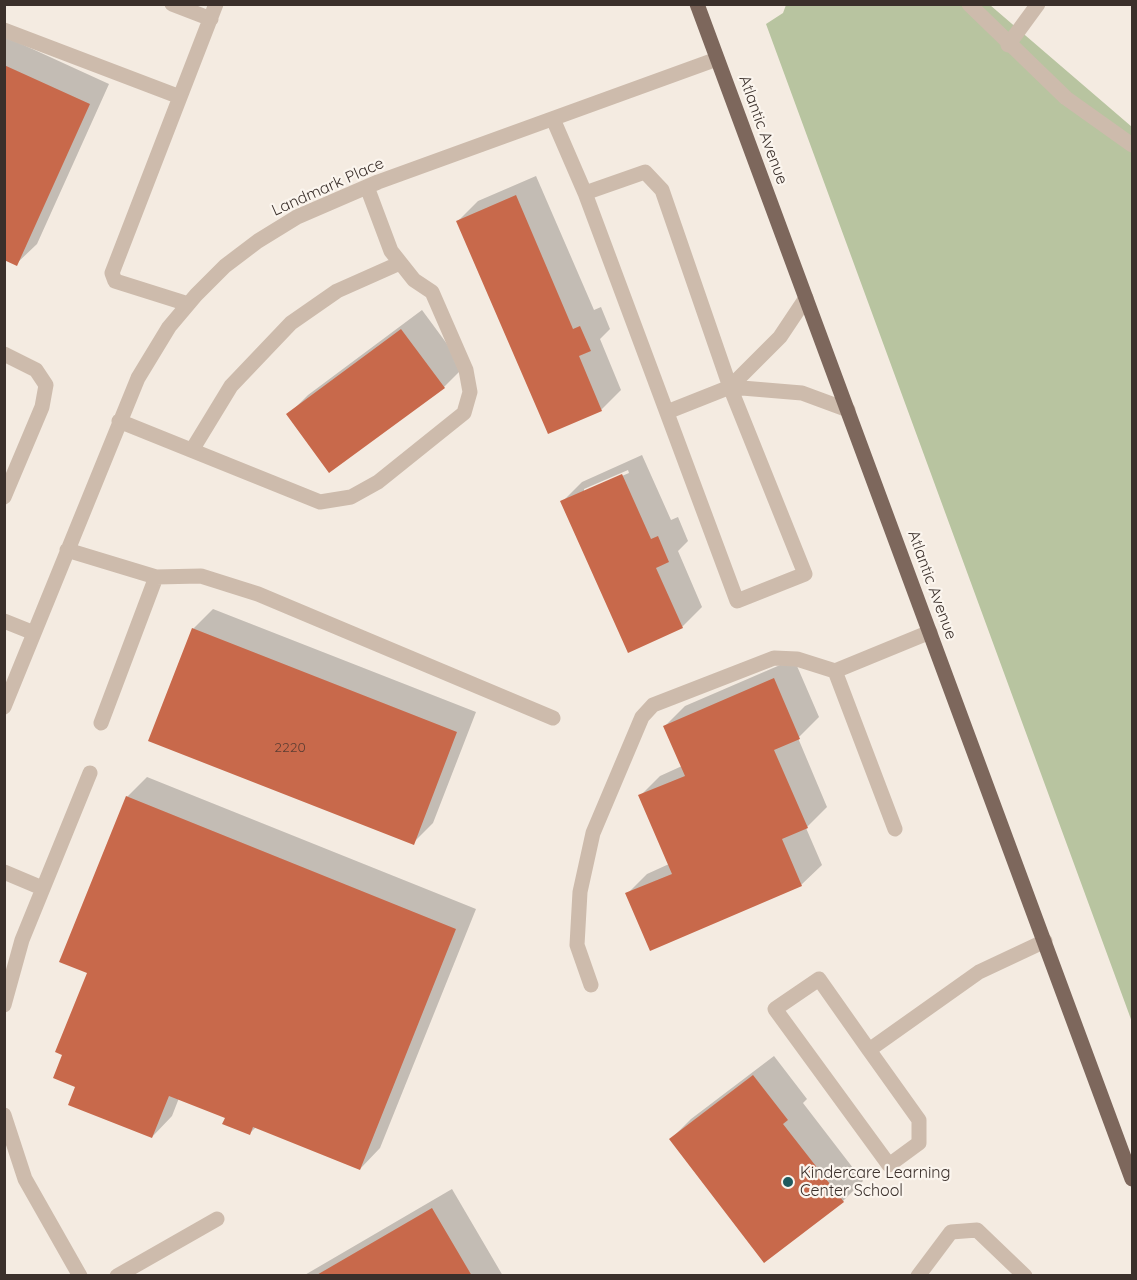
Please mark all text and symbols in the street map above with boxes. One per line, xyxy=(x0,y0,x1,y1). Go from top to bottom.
street label: Atlantic Avenue xyxy=(734,73,792,187)
street label: Landmark Place xyxy=(269,154,387,220)
street label: Atlantic Avenue xyxy=(903,528,961,642)
house number: 2220 xyxy=(274,740,306,756)
place label: Kindercare Learning Center School xyxy=(800,1163,951,1201)
marker: Kindercare Learning Center School xyxy=(781,1175,795,1189)

